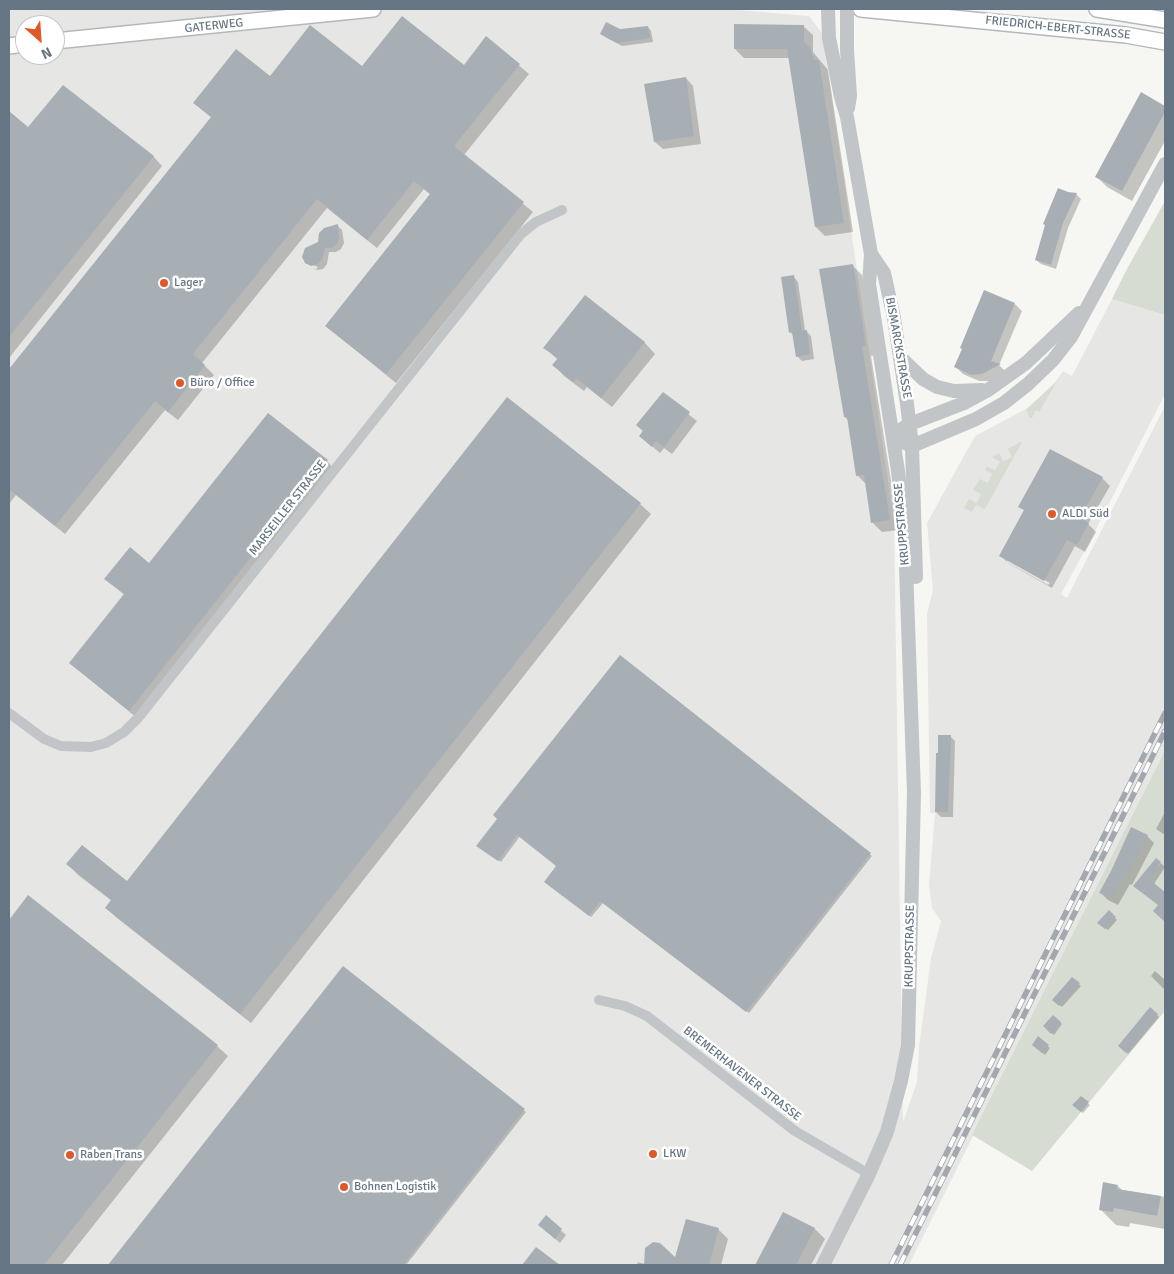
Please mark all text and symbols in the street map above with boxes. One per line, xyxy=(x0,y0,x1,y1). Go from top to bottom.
street label: FRIEDRICH-EBERT-STRASSE xyxy=(985,13,1131,43)
north arrow xyxy=(15,15,65,65)
street label: GATERWEG xyxy=(184,16,244,36)
text: N xyxy=(38,43,54,63)
place label: Lager xyxy=(174,276,203,290)
marker: Lager xyxy=(158,277,170,289)
street label: BISMARCKSTRASSE xyxy=(882,296,914,400)
place label: Büro / Office xyxy=(190,376,255,390)
marker: Büro / Office xyxy=(174,377,186,389)
street label: MARSEILLER STRASSE xyxy=(246,457,330,559)
street label: KRUPPSTRASSE xyxy=(891,482,913,566)
place label: ALDI Süd xyxy=(1062,507,1109,521)
marker: ALDI Süd xyxy=(1046,508,1058,520)
street label: KRUPPSTRASSE xyxy=(902,905,918,987)
street label: BREMERHAVENER STRASSE xyxy=(680,1024,804,1124)
place label: LKW xyxy=(663,1147,686,1161)
place label: Raben Trans xyxy=(80,1148,142,1162)
marker: LKW xyxy=(647,1148,659,1160)
marker: Raben Trans xyxy=(64,1149,76,1161)
place label: Bohnen Logistik xyxy=(354,1180,436,1194)
marker: Bohnen Logistik xyxy=(338,1181,350,1193)

